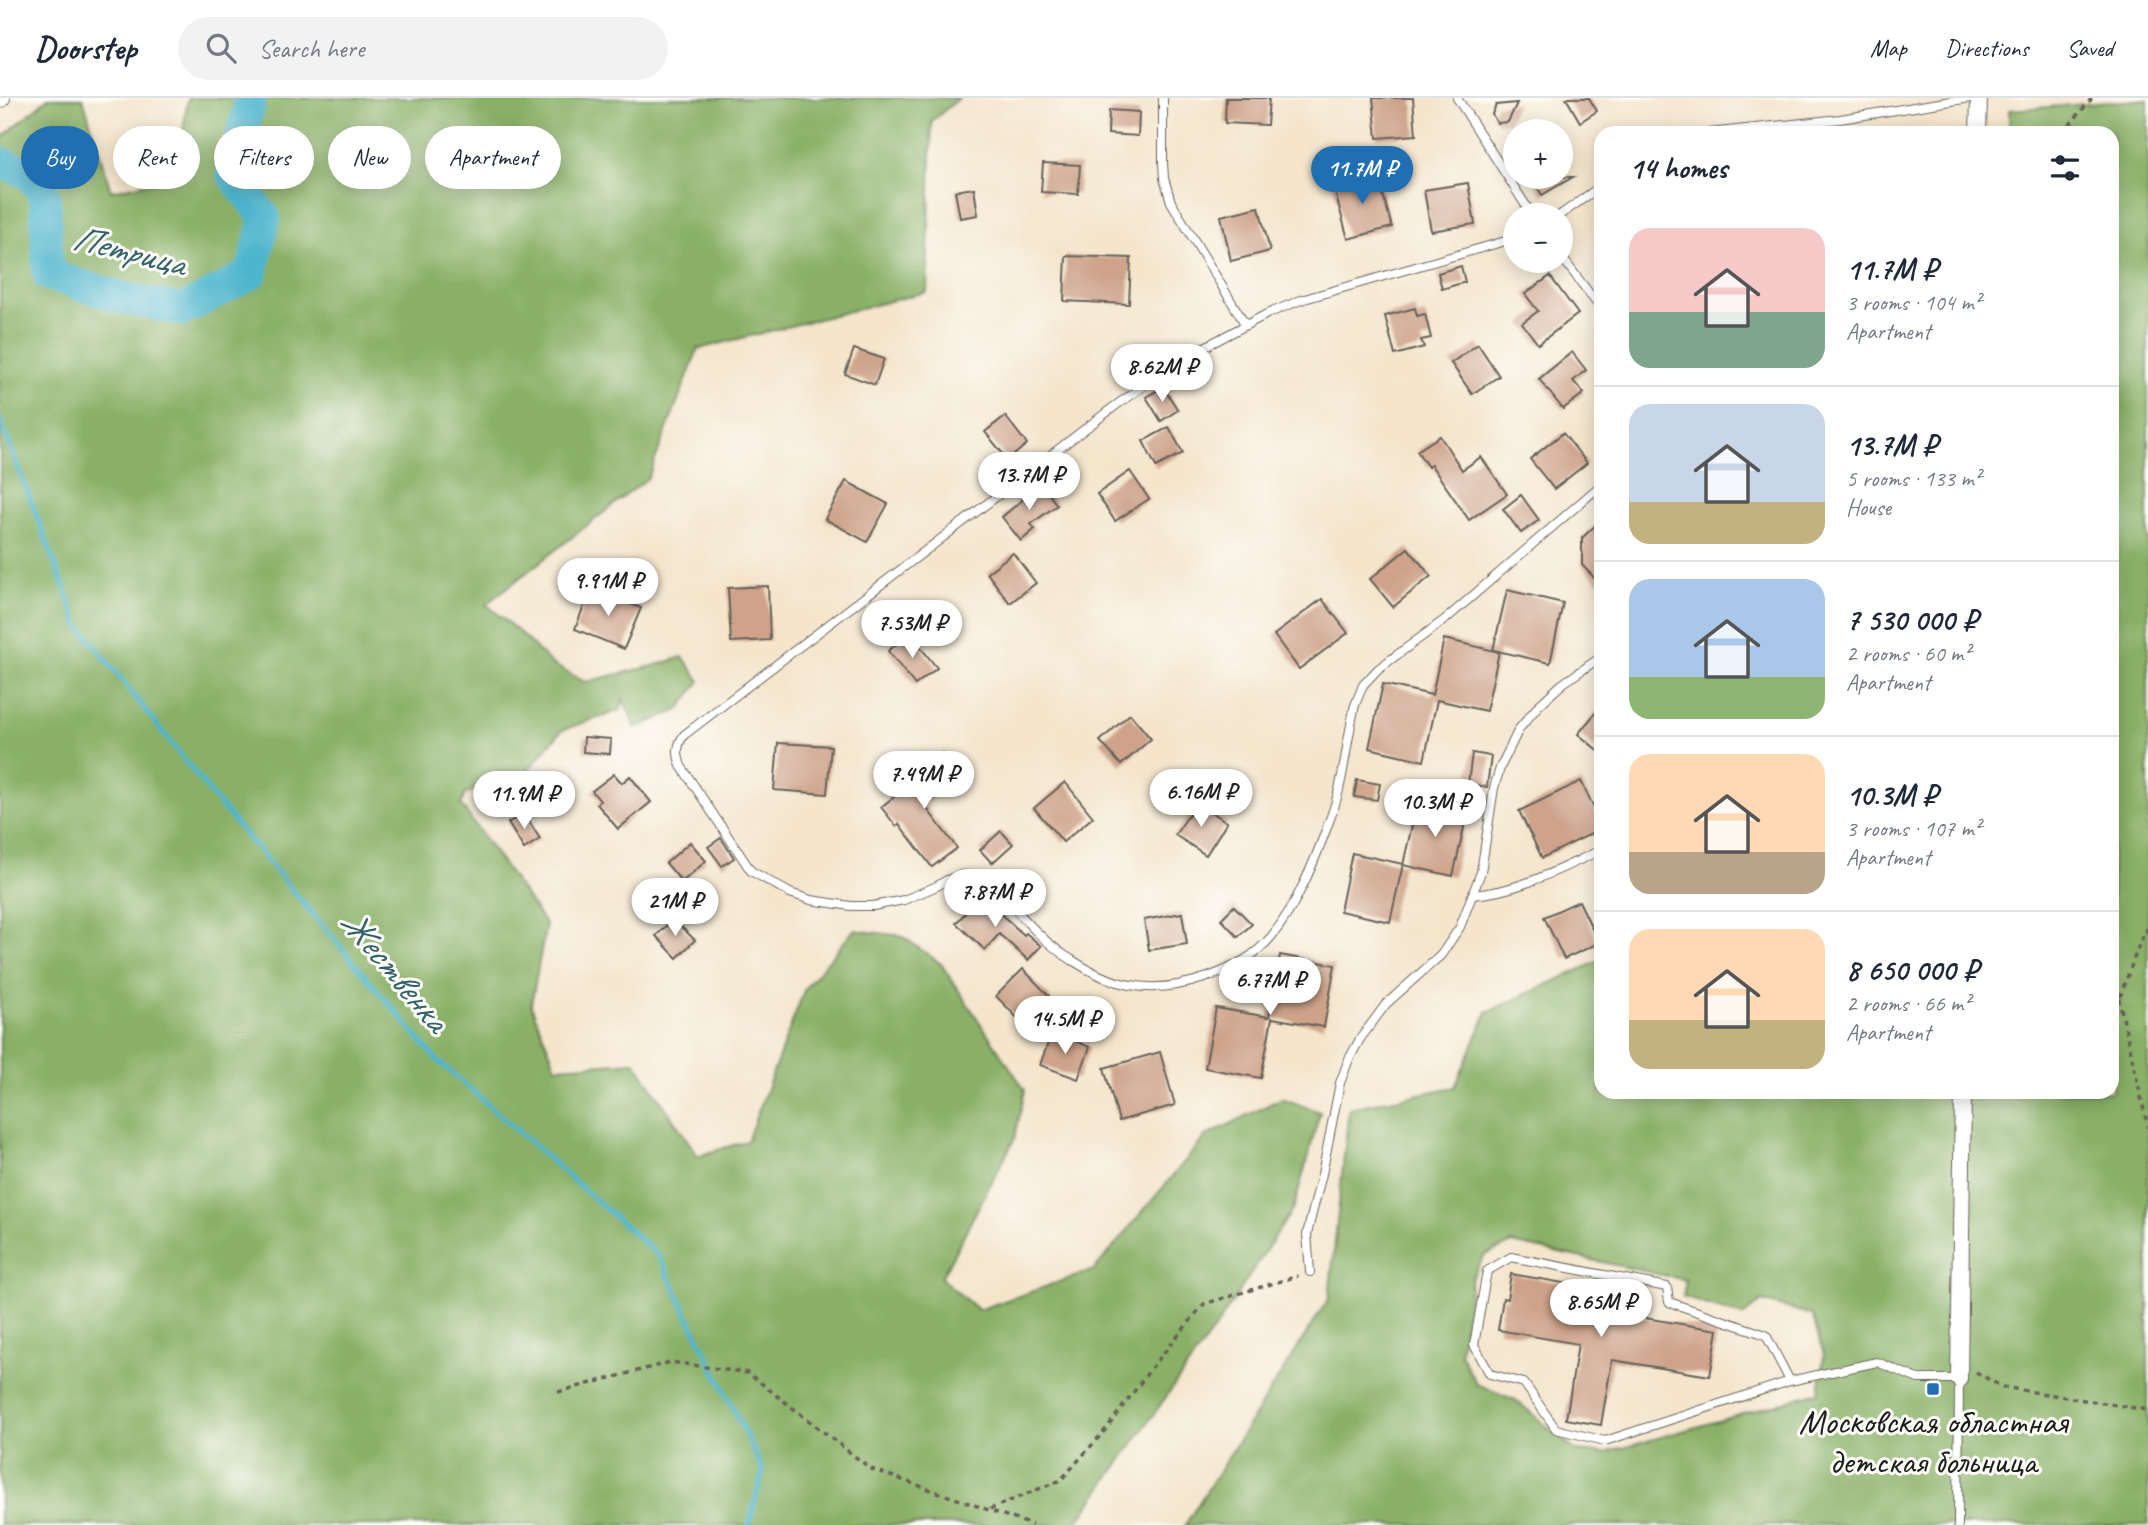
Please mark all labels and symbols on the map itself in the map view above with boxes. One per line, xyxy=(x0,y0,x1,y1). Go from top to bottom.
pin: 11.7M ₽ xyxy=(1297,146,1427,206)
water label: Петрица xyxy=(68,213,194,287)
pin: 8.62M ₽ xyxy=(1097,344,1227,404)
pin: 13.7M ₽ xyxy=(964,452,1094,512)
pin: 9.91M ₽ xyxy=(543,559,673,618)
pin: 7.53M ₽ xyxy=(847,601,977,660)
pin: 7.49M ₽ xyxy=(859,752,989,811)
pin: 6.16M ₽ xyxy=(1136,770,1266,829)
pin: 11.9M ₽ xyxy=(459,772,589,831)
pin: 10.3M ₽ xyxy=(1370,780,1500,839)
pin: 7.87M ₽ xyxy=(930,870,1060,929)
pin: 21M ₽ xyxy=(626,878,724,938)
water label: Жественка xyxy=(330,899,462,1044)
pin: 6.77M ₽ xyxy=(1205,958,1335,1017)
pin: 14.5M ₽ xyxy=(1000,996,1130,1056)
pin: 8.65M ₽ xyxy=(1536,1280,1666,1339)
marker: Московская областная детская больница xyxy=(1925,1381,1941,1397)
place label: Московская областная детская больница xyxy=(1799,1399,2069,1484)

